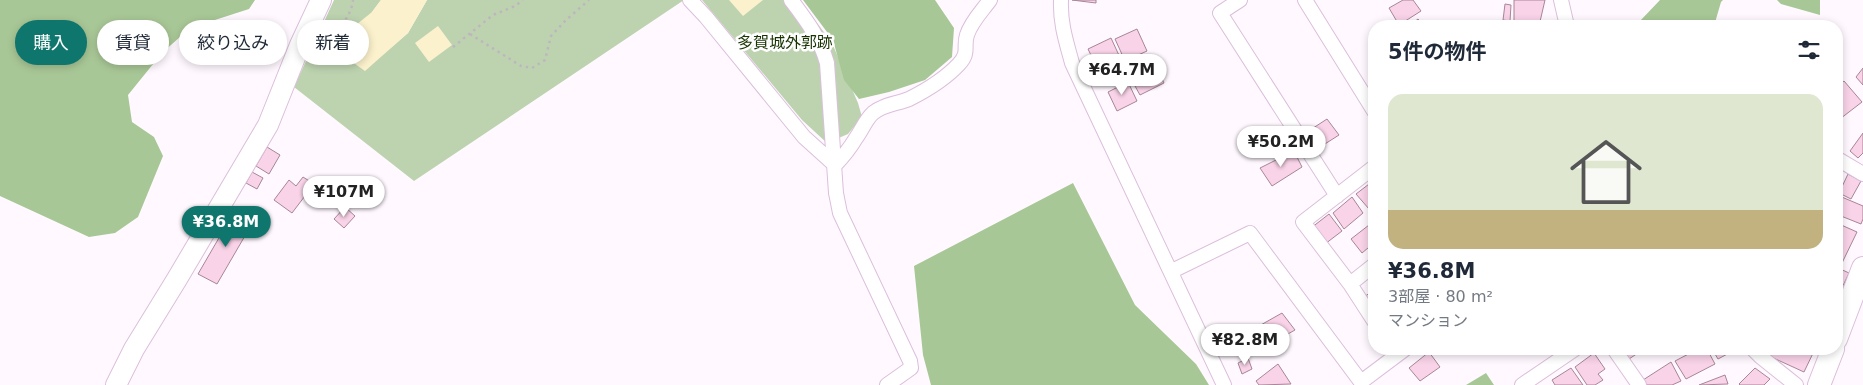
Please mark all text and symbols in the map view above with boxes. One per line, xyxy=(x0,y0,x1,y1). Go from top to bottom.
chip: 購入 xyxy=(15,20,87,65)
chip: 賃貸 xyxy=(97,20,169,65)
chip: 絞り込み xyxy=(179,20,287,65)
chip: 新着 xyxy=(297,20,369,65)
park label: 多賀城外郭跡 xyxy=(737,33,833,52)
icon: filters xyxy=(1795,36,1823,64)
text: 5件の物件 xyxy=(1388,40,1487,64)
pin: ¥64.7M xyxy=(1081,54,1163,96)
text: ¥64.7M xyxy=(1089,60,1155,79)
pin: ¥50.2M xyxy=(1240,126,1322,168)
icon: home xyxy=(1561,127,1651,217)
text: ¥50.2M xyxy=(1248,132,1314,151)
pin: ¥107M xyxy=(309,176,379,218)
text: ¥107M xyxy=(314,182,374,201)
pin: ¥36.8M xyxy=(185,206,267,248)
text: ¥36.8M xyxy=(193,212,259,231)
text: ¥36.8M xyxy=(1388,259,1475,283)
text: 3部屋 · 80 m² xyxy=(1388,287,1493,306)
text: マンション xyxy=(1388,311,1468,330)
pin: ¥82.8M xyxy=(1204,324,1286,366)
text: ¥82.8M xyxy=(1212,330,1278,349)

